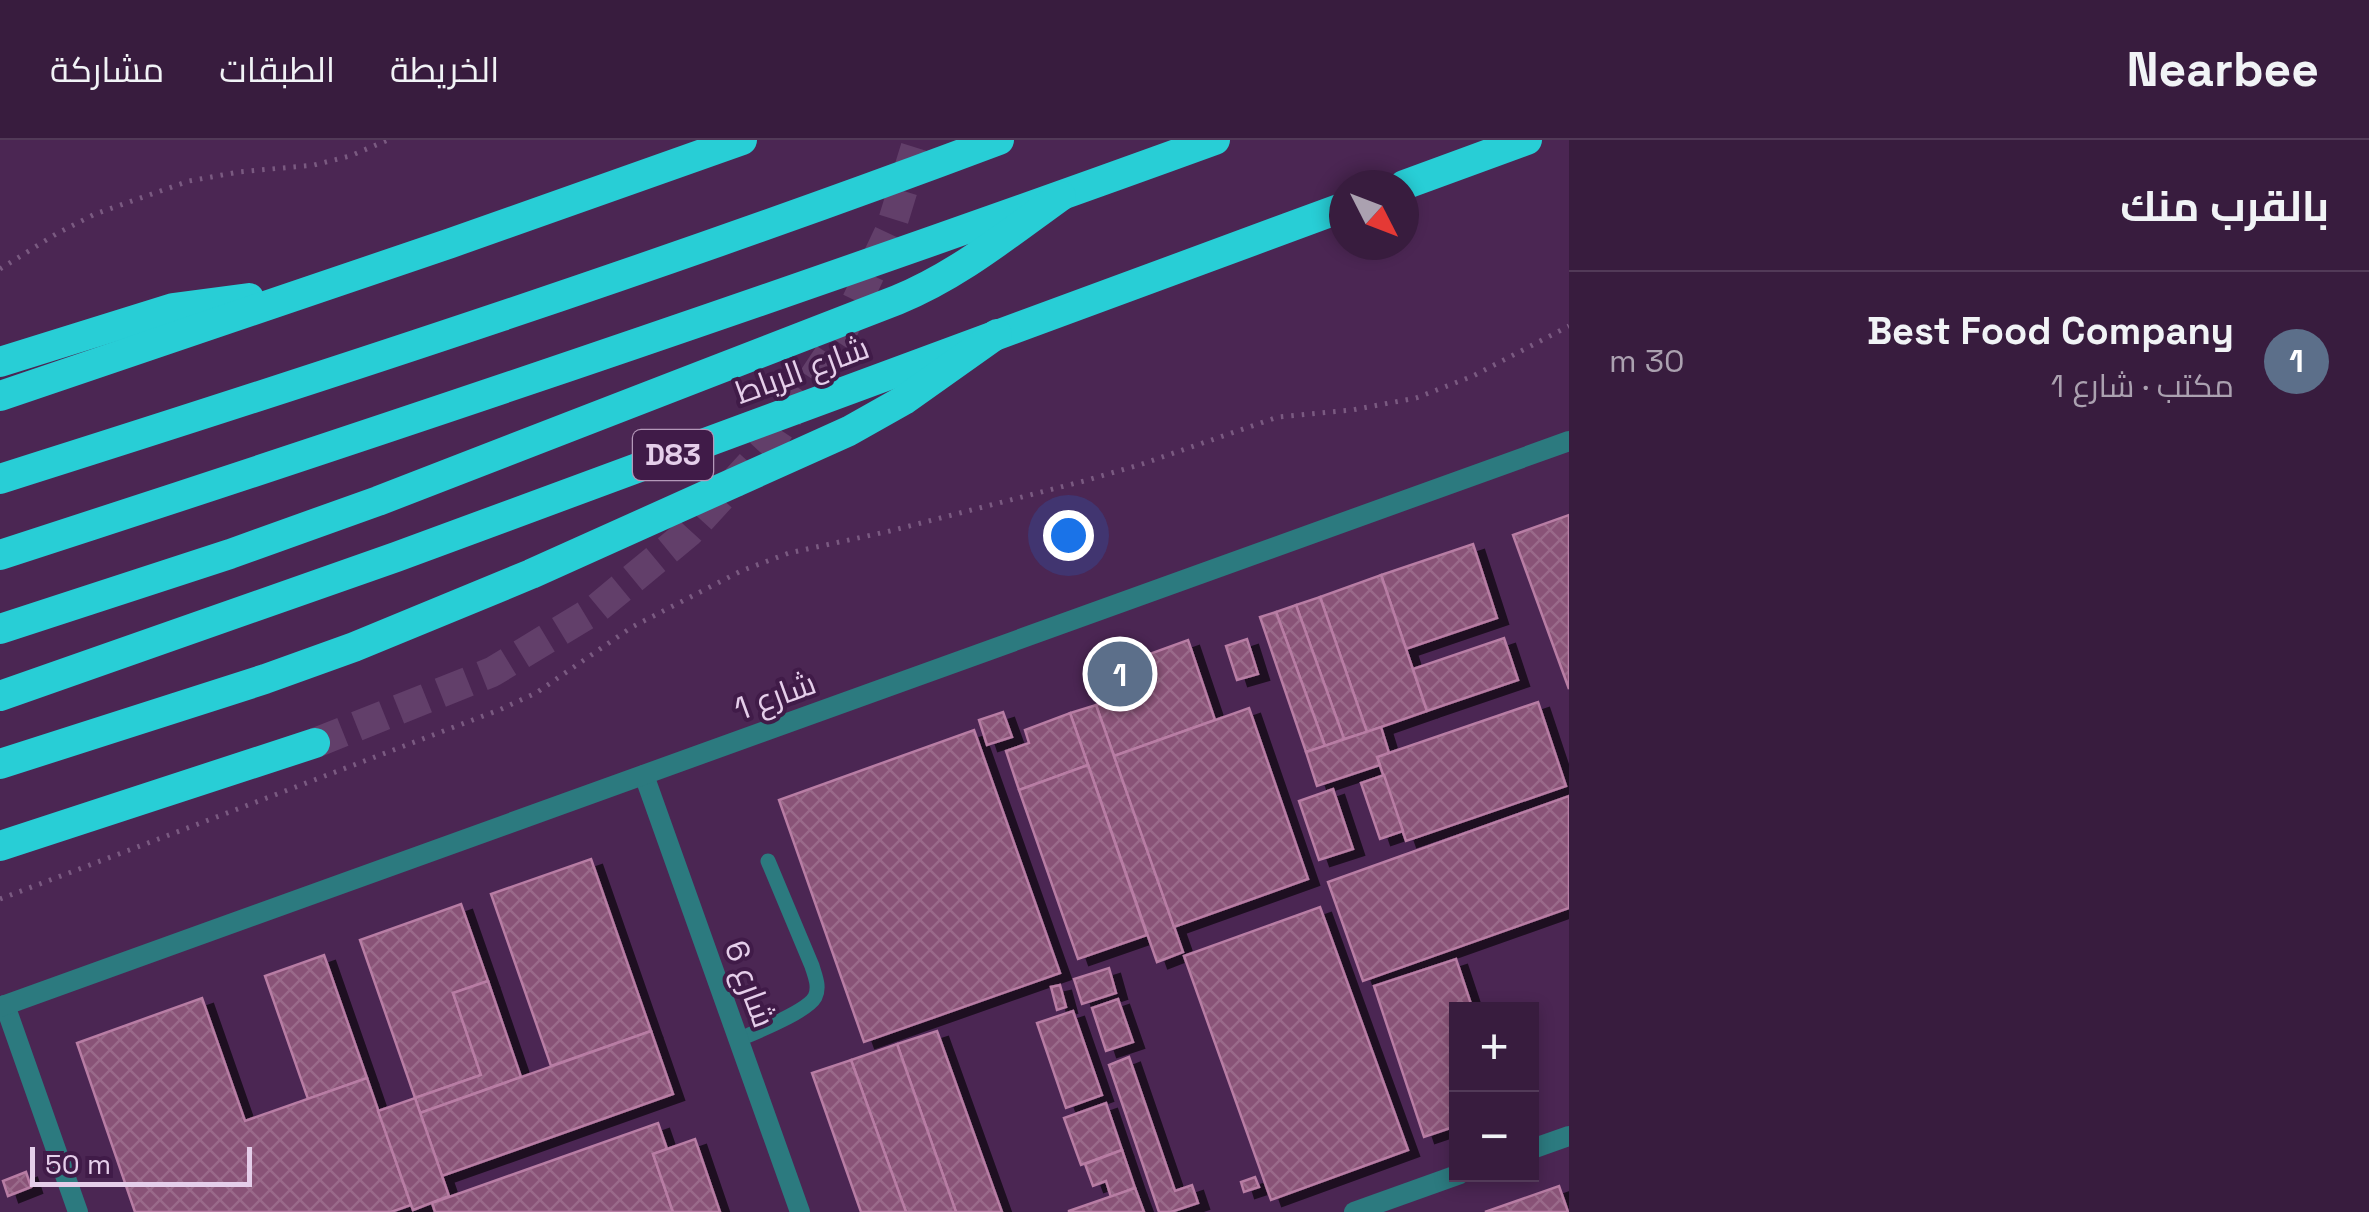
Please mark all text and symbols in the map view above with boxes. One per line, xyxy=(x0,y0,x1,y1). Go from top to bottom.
text: Nearbee xyxy=(2126,39,2319,100)
text: مشاركة xyxy=(50,48,164,92)
text: الطبقات xyxy=(219,48,335,92)
text: الخريطة xyxy=(390,48,499,92)
north arrow xyxy=(1329,170,1419,260)
text: بالقرب منك xyxy=(2120,180,2329,233)
text: Best Food Company xyxy=(1867,307,2234,355)
street label: شارع الرباط xyxy=(730,327,875,415)
text: 30 m xyxy=(1609,341,1685,381)
text: 1 xyxy=(2289,341,2304,381)
text: مكتب · شارع 1 xyxy=(2051,366,2234,406)
road number: D83 xyxy=(633,430,713,480)
your location xyxy=(1043,510,1094,561)
pin: 1 xyxy=(1088,636,1152,712)
street label: شارع 1 xyxy=(729,663,822,731)
street label: شارع 6 xyxy=(714,935,784,1034)
map controls xyxy=(1449,1002,1539,1182)
button: + xyxy=(1449,1002,1539,1092)
button: − xyxy=(1449,1092,1539,1182)
scale bar xyxy=(30,1142,252,1186)
text: 50 m xyxy=(45,1146,111,1182)

